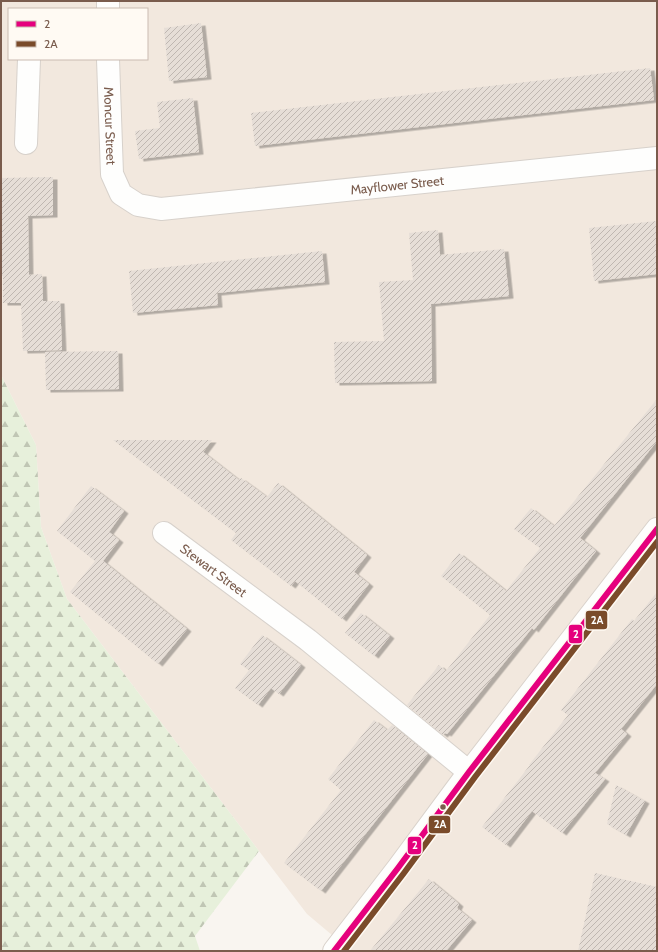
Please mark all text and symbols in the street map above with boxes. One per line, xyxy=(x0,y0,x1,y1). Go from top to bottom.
legend xyxy=(8,8,148,60)
text: 2 xyxy=(44,16,50,31)
text: 2A xyxy=(44,36,58,51)
street label: Moncur Street xyxy=(101,87,120,166)
street label: Mayflower Street xyxy=(350,172,445,197)
street label: Stewart Street xyxy=(177,540,251,600)
line badge: 2A xyxy=(585,610,608,630)
text: 2A xyxy=(591,613,603,627)
line badge: 2 xyxy=(568,624,583,644)
text: 2 xyxy=(573,627,579,641)
unlabelled marker xyxy=(438,802,448,812)
line badge: 2A xyxy=(428,815,451,834)
text: 2A xyxy=(434,817,446,831)
line badge: 2 xyxy=(407,836,422,855)
text: 2 xyxy=(412,838,418,852)

